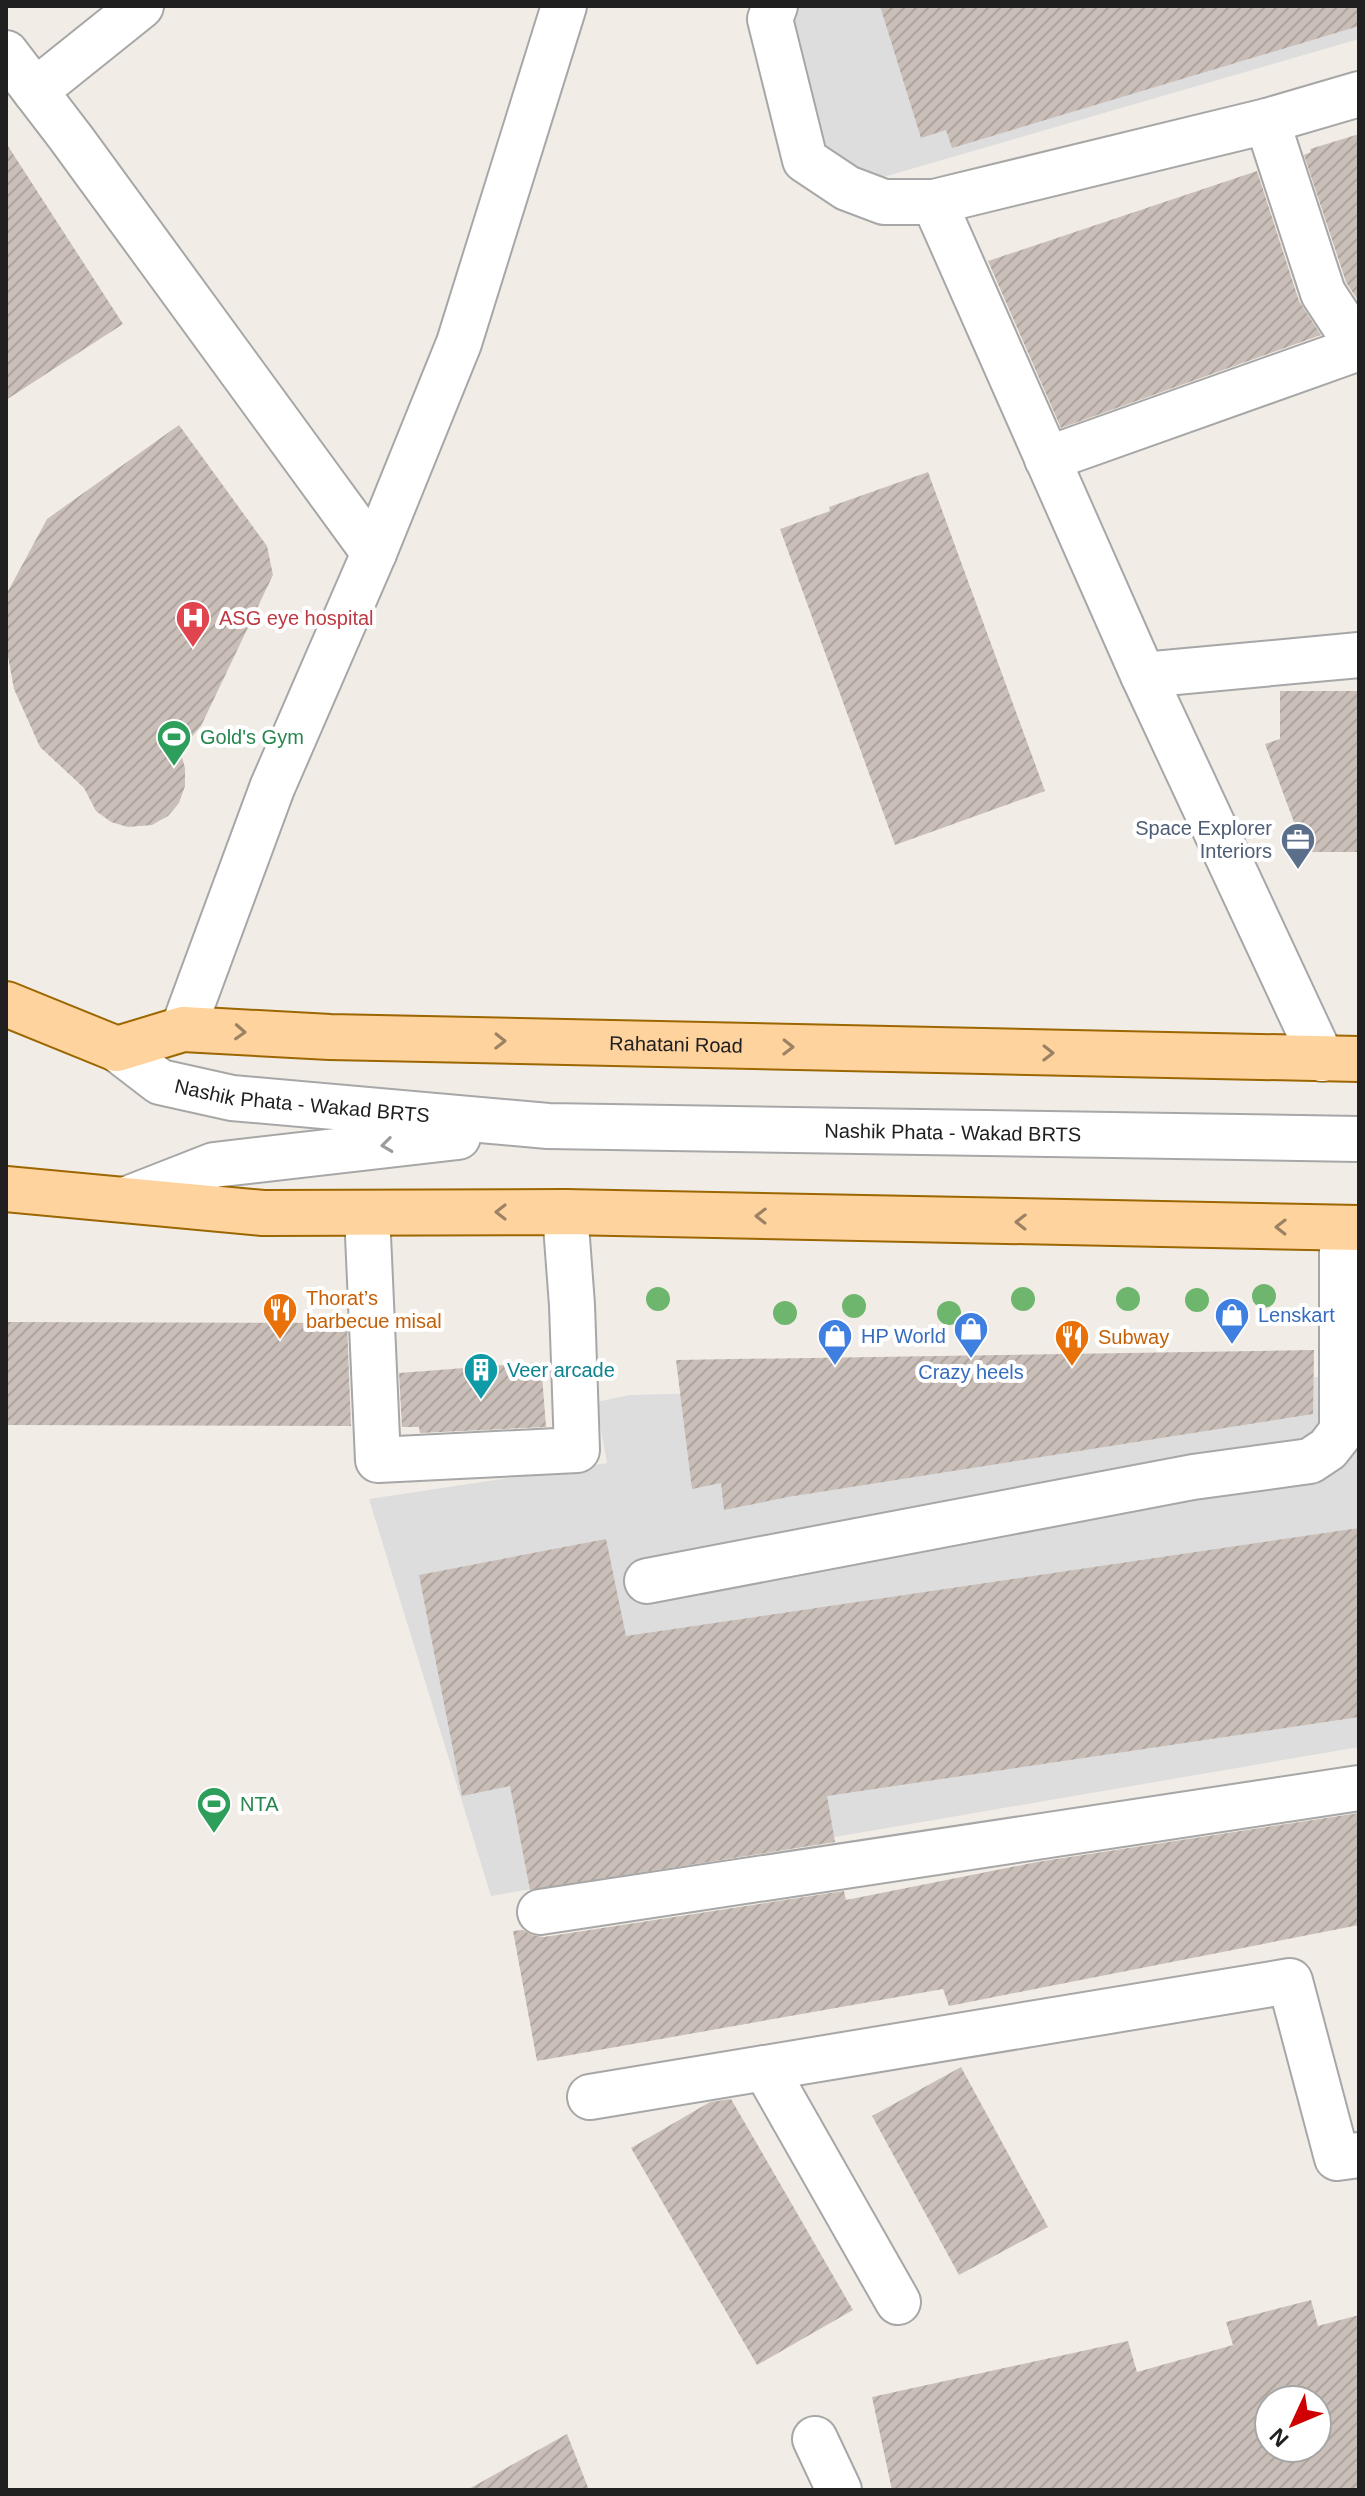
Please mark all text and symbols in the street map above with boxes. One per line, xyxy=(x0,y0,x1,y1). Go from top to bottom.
hospital icon: ASG eye hospital xyxy=(174,599,212,649)
place label: ASG eye hospital xyxy=(219,607,374,629)
sports icon: Gold's Gym xyxy=(155,718,193,768)
place label: Gold's Gym xyxy=(200,726,304,748)
place label: Space Explorer Interiors xyxy=(1135,817,1272,862)
office icon: Space Explorer Interiors xyxy=(1279,821,1317,871)
one-way arrow xyxy=(234,1023,247,1040)
one-way arrow xyxy=(494,1032,507,1049)
street label: Rahatani Road xyxy=(609,1032,743,1057)
one-way arrow xyxy=(782,1038,795,1056)
one-way arrow xyxy=(1042,1044,1055,1061)
street label: Nashik Phata - Wakad BRTS xyxy=(173,1075,431,1126)
street label: Nashik Phata - Wakad BRTS xyxy=(824,1119,1081,1146)
one-way arrow xyxy=(380,1136,394,1153)
one-way arrow xyxy=(494,1203,507,1221)
one-way arrow xyxy=(754,1208,767,1225)
one-way arrow xyxy=(1014,1213,1027,1230)
one-way arrow xyxy=(1274,1218,1287,1236)
place label: Thorat’s barbecue misal xyxy=(306,1287,442,1332)
restaurant icon: Thorat’s barbecue misal xyxy=(261,1291,299,1341)
shop icon: Lenskart xyxy=(1213,1296,1251,1346)
place label: Lenskart xyxy=(1258,1304,1335,1326)
shop icon: Crazy heels xyxy=(952,1310,990,1360)
shop icon: HP World xyxy=(816,1317,854,1367)
restaurant icon: Subway xyxy=(1053,1318,1091,1368)
place label: HP World xyxy=(861,1325,946,1347)
place label: Subway xyxy=(1098,1326,1169,1348)
building icon: Veer arcade xyxy=(462,1351,500,1401)
place label: Veer arcade xyxy=(507,1359,615,1381)
place label: Crazy heels xyxy=(918,1361,1024,1383)
sports icon: NTA xyxy=(195,1785,233,1835)
place label: NTA xyxy=(240,1793,279,1815)
north arrow xyxy=(1253,2384,1333,2464)
text: N xyxy=(1264,2423,1293,2452)

